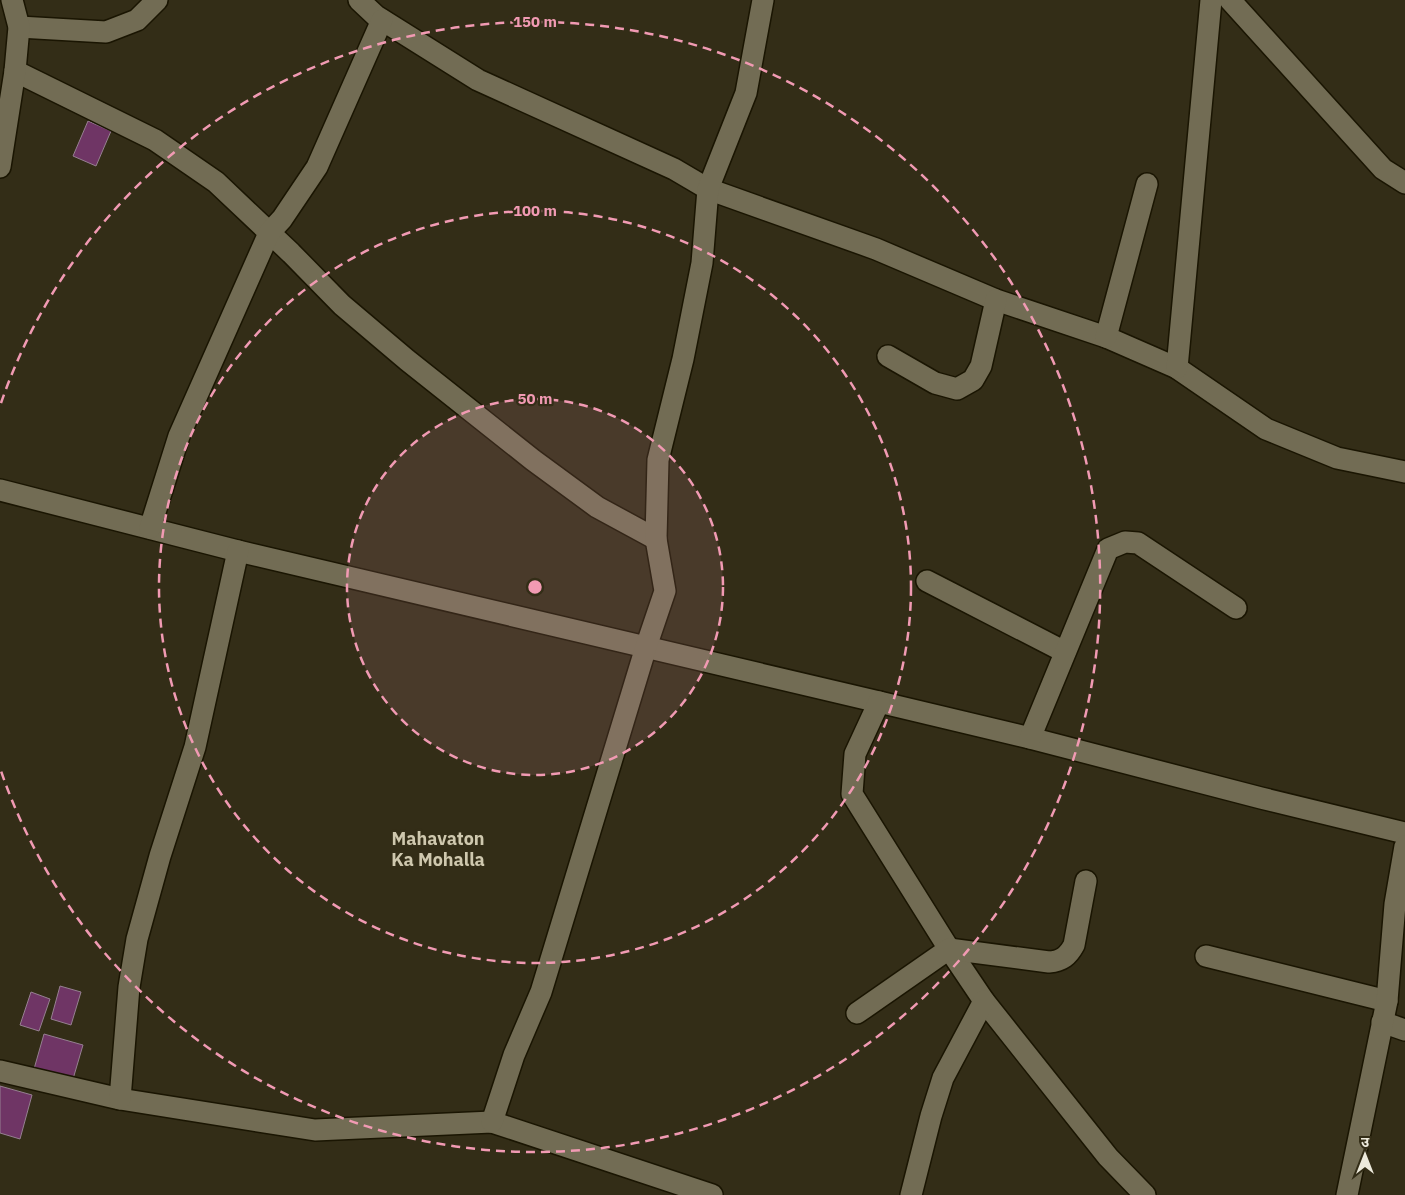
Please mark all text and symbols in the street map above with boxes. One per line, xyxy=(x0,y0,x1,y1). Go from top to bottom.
text: 150 m xyxy=(513,12,557,31)
text: 100 m xyxy=(513,201,557,220)
text: 50 m xyxy=(518,389,552,408)
centre of rings xyxy=(526,578,544,596)
district label: Mahavaton Ka Mohalla xyxy=(391,827,485,871)
north arrow xyxy=(1340,1130,1390,1180)
text: उ xyxy=(1361,1133,1370,1151)

